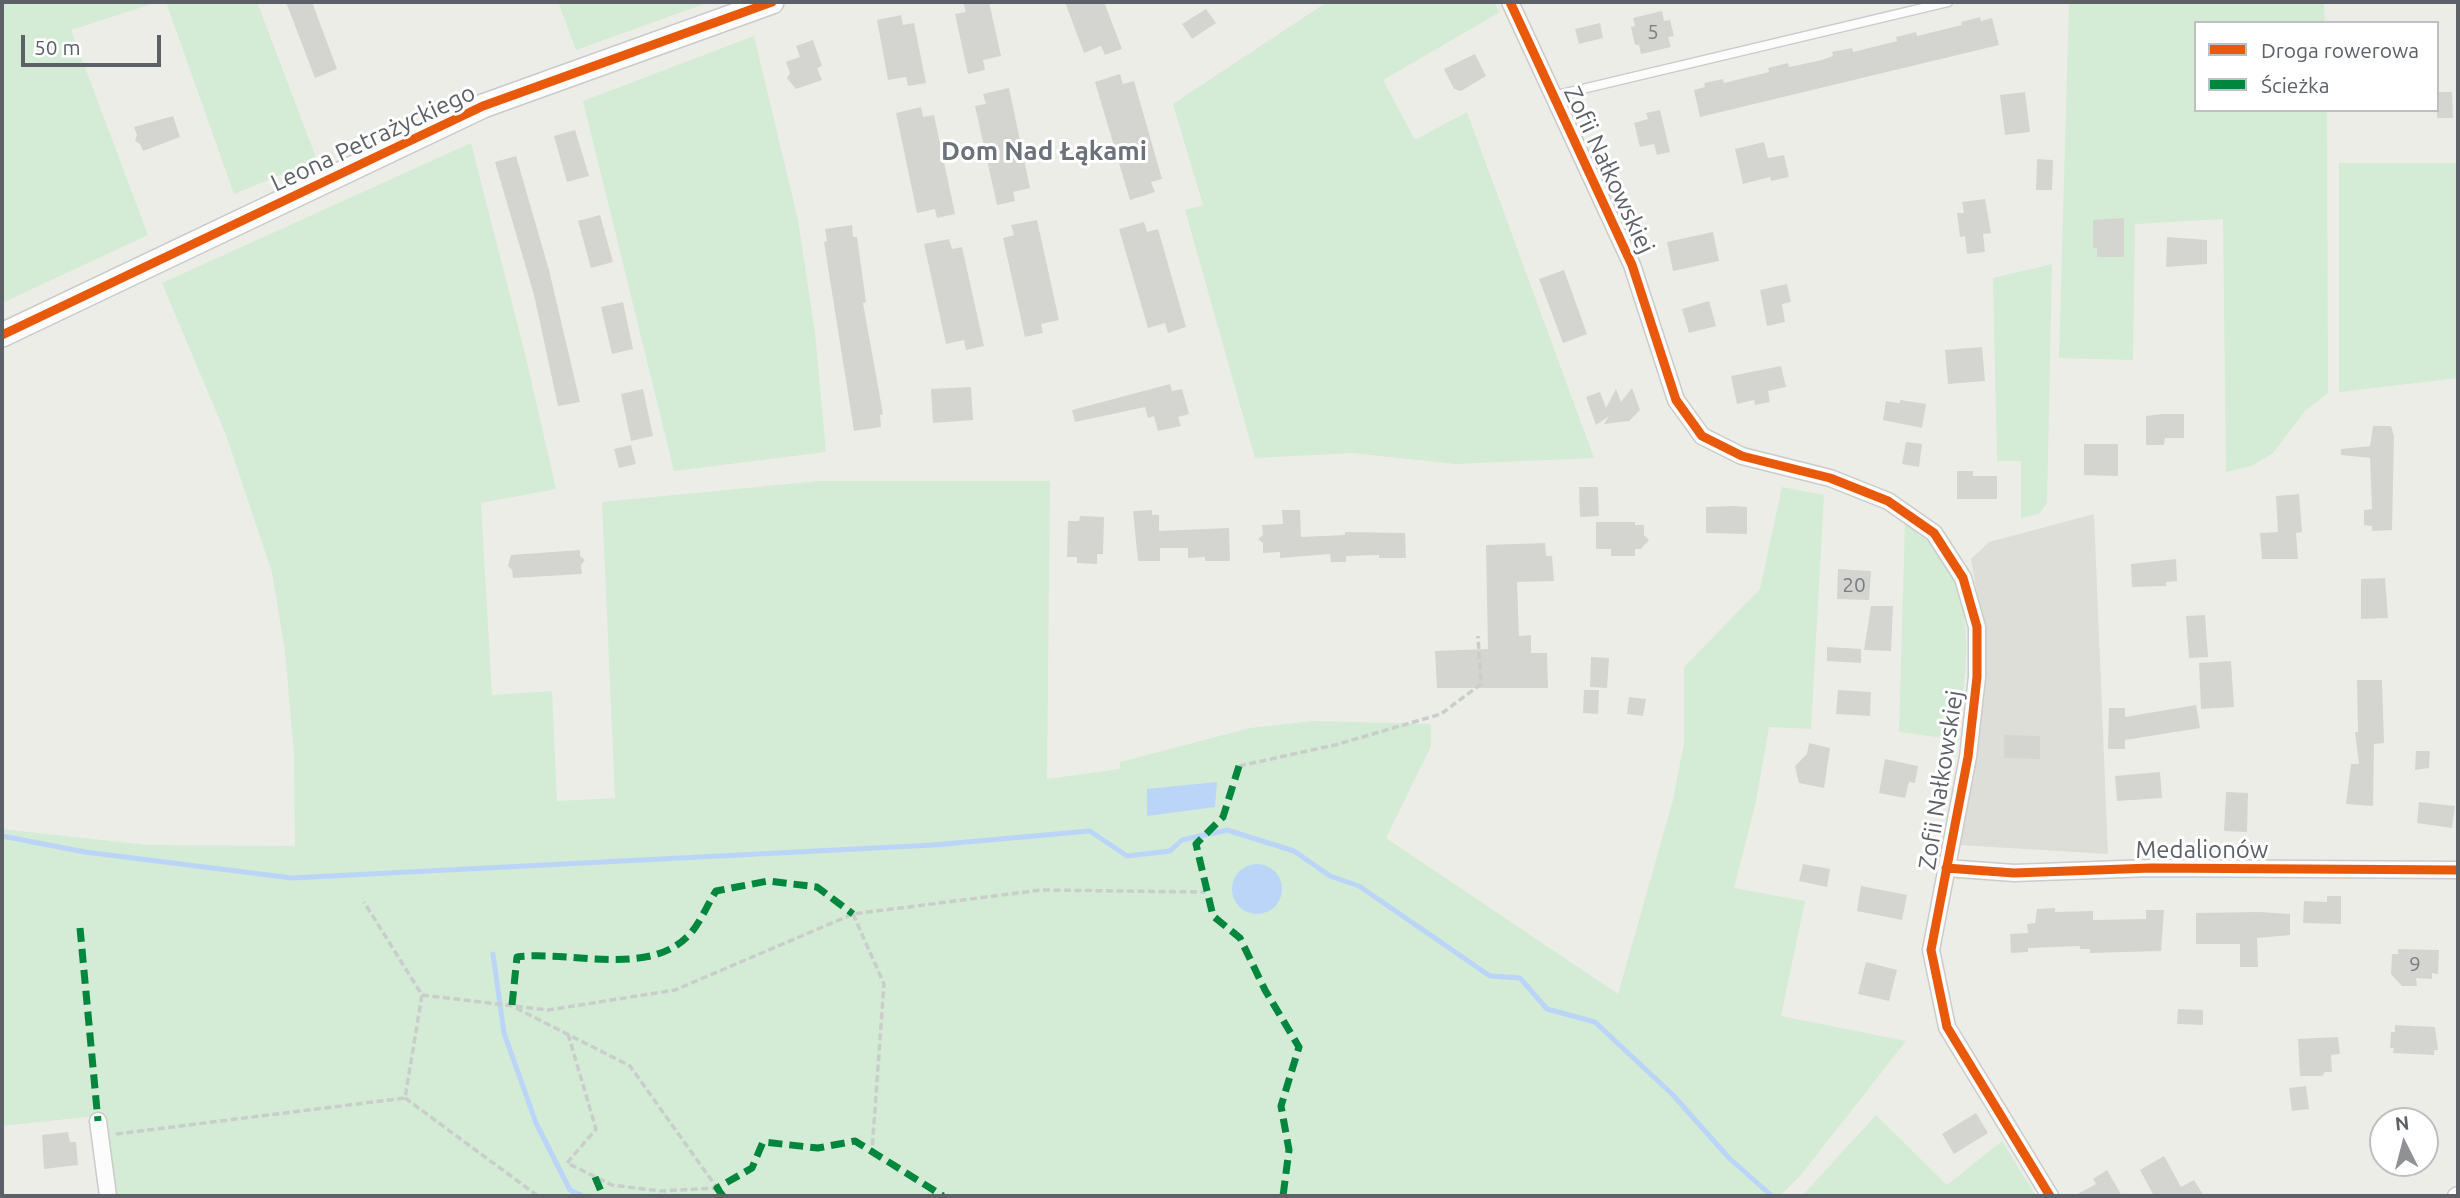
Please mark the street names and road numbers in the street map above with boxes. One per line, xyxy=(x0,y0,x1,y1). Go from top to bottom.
street label: Leona Petrażyckiego xyxy=(266,78,480,198)
street label: Zofii Nałkowskiej xyxy=(1558,82,1660,258)
street label: Zofii Nałkowskiej xyxy=(1913,688,1969,872)
street label: Medalionów xyxy=(2136,836,2268,864)

